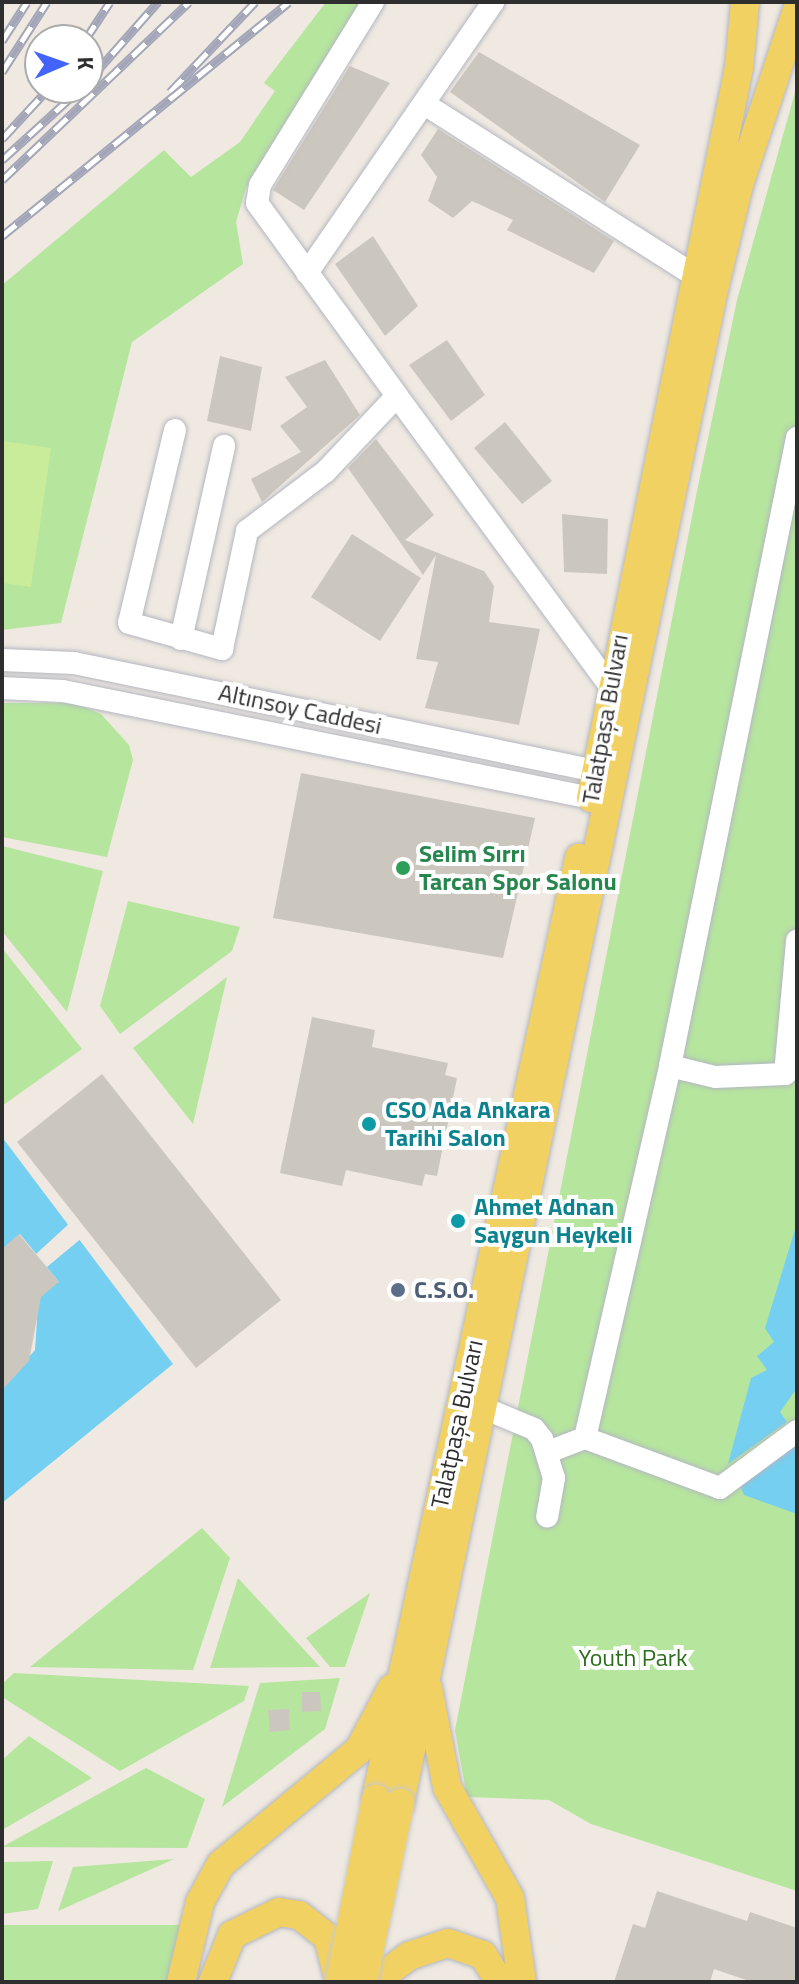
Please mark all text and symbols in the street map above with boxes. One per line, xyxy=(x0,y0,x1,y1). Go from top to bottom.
north arrow xyxy=(24,24,104,104)
text: K xyxy=(69,56,103,70)
street label: Talatpaşa Bulvarı xyxy=(576,632,634,806)
street label: Altınsoy Caddesi xyxy=(216,678,384,740)
place label: Selim Sırrı Tarcan Spor Salonu xyxy=(419,840,617,896)
marker: Selim Sırrı Tarcan Spor Salonu xyxy=(394,859,412,877)
place label: CSO Ada Ankara Tarihi Salon xyxy=(385,1096,551,1152)
marker: CSO Ada Ankara Tarihi Salon xyxy=(360,1115,378,1133)
place label: Ahmet Adnan Saygun Heykeli xyxy=(474,1193,633,1249)
marker: Ahmet Adnan Saygun Heykeli xyxy=(449,1212,467,1230)
place label: C.S.O. xyxy=(414,1276,474,1304)
marker: C.S.O. xyxy=(389,1281,407,1299)
street label: Talatpaşa Bulvarı xyxy=(425,1337,489,1511)
park label: Youth Park xyxy=(578,1644,688,1672)

